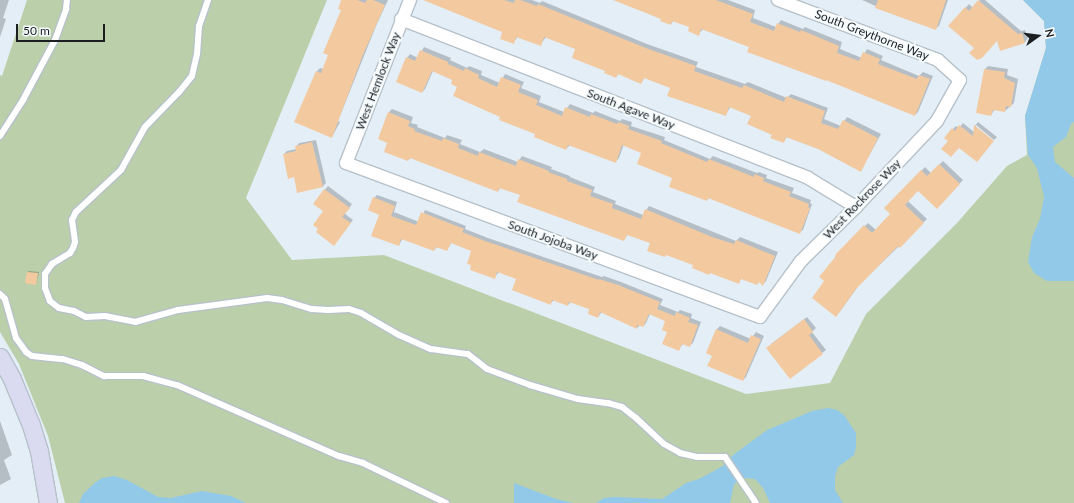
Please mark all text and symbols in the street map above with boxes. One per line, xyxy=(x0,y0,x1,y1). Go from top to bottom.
street label: South Greythorne Way xyxy=(813,7,931,63)
scale bar xyxy=(18,16,107,42)
north arrow xyxy=(1018,16,1058,56)
text: 50 m xyxy=(23,23,50,38)
text: N xyxy=(1043,27,1057,39)
street label: West Hemlock Way xyxy=(353,30,403,132)
street label: South Agave Way xyxy=(585,86,677,132)
street label: West Rockrose Way xyxy=(820,156,904,242)
street label: South Jojoba Way xyxy=(506,217,600,263)

